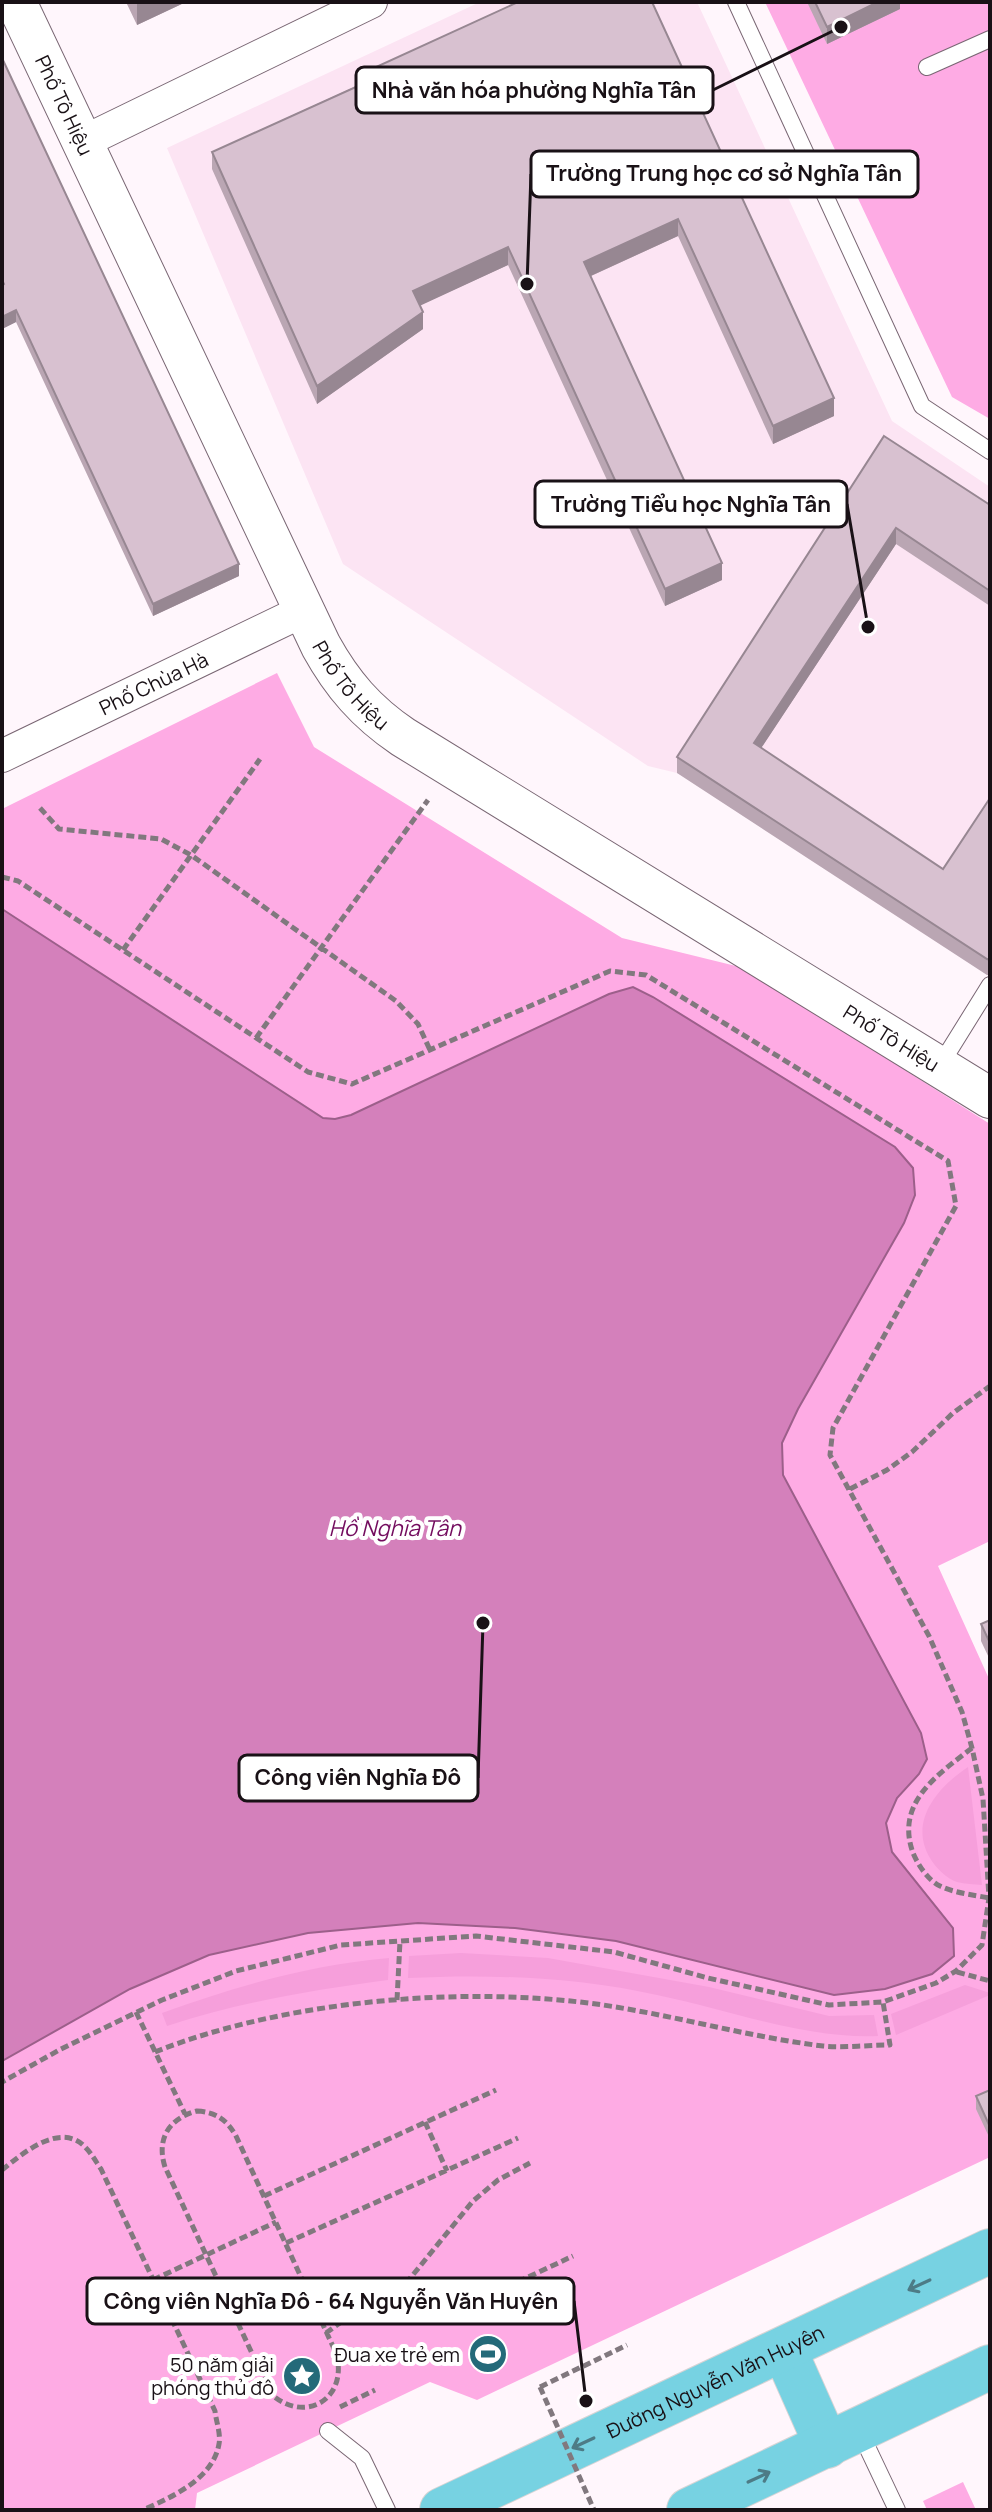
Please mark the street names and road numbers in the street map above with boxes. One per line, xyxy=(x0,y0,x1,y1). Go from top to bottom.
street label: Phố Tô Hiệu xyxy=(29,50,100,160)
street label: Phố Tô Hiệu xyxy=(307,635,395,735)
street label: Phố Chùa Hà xyxy=(94,645,212,721)
street label: Phố Tô Hiệu xyxy=(839,998,945,1077)
street label: Đường Nguyễn Văn Huyên xyxy=(602,2318,828,2444)

